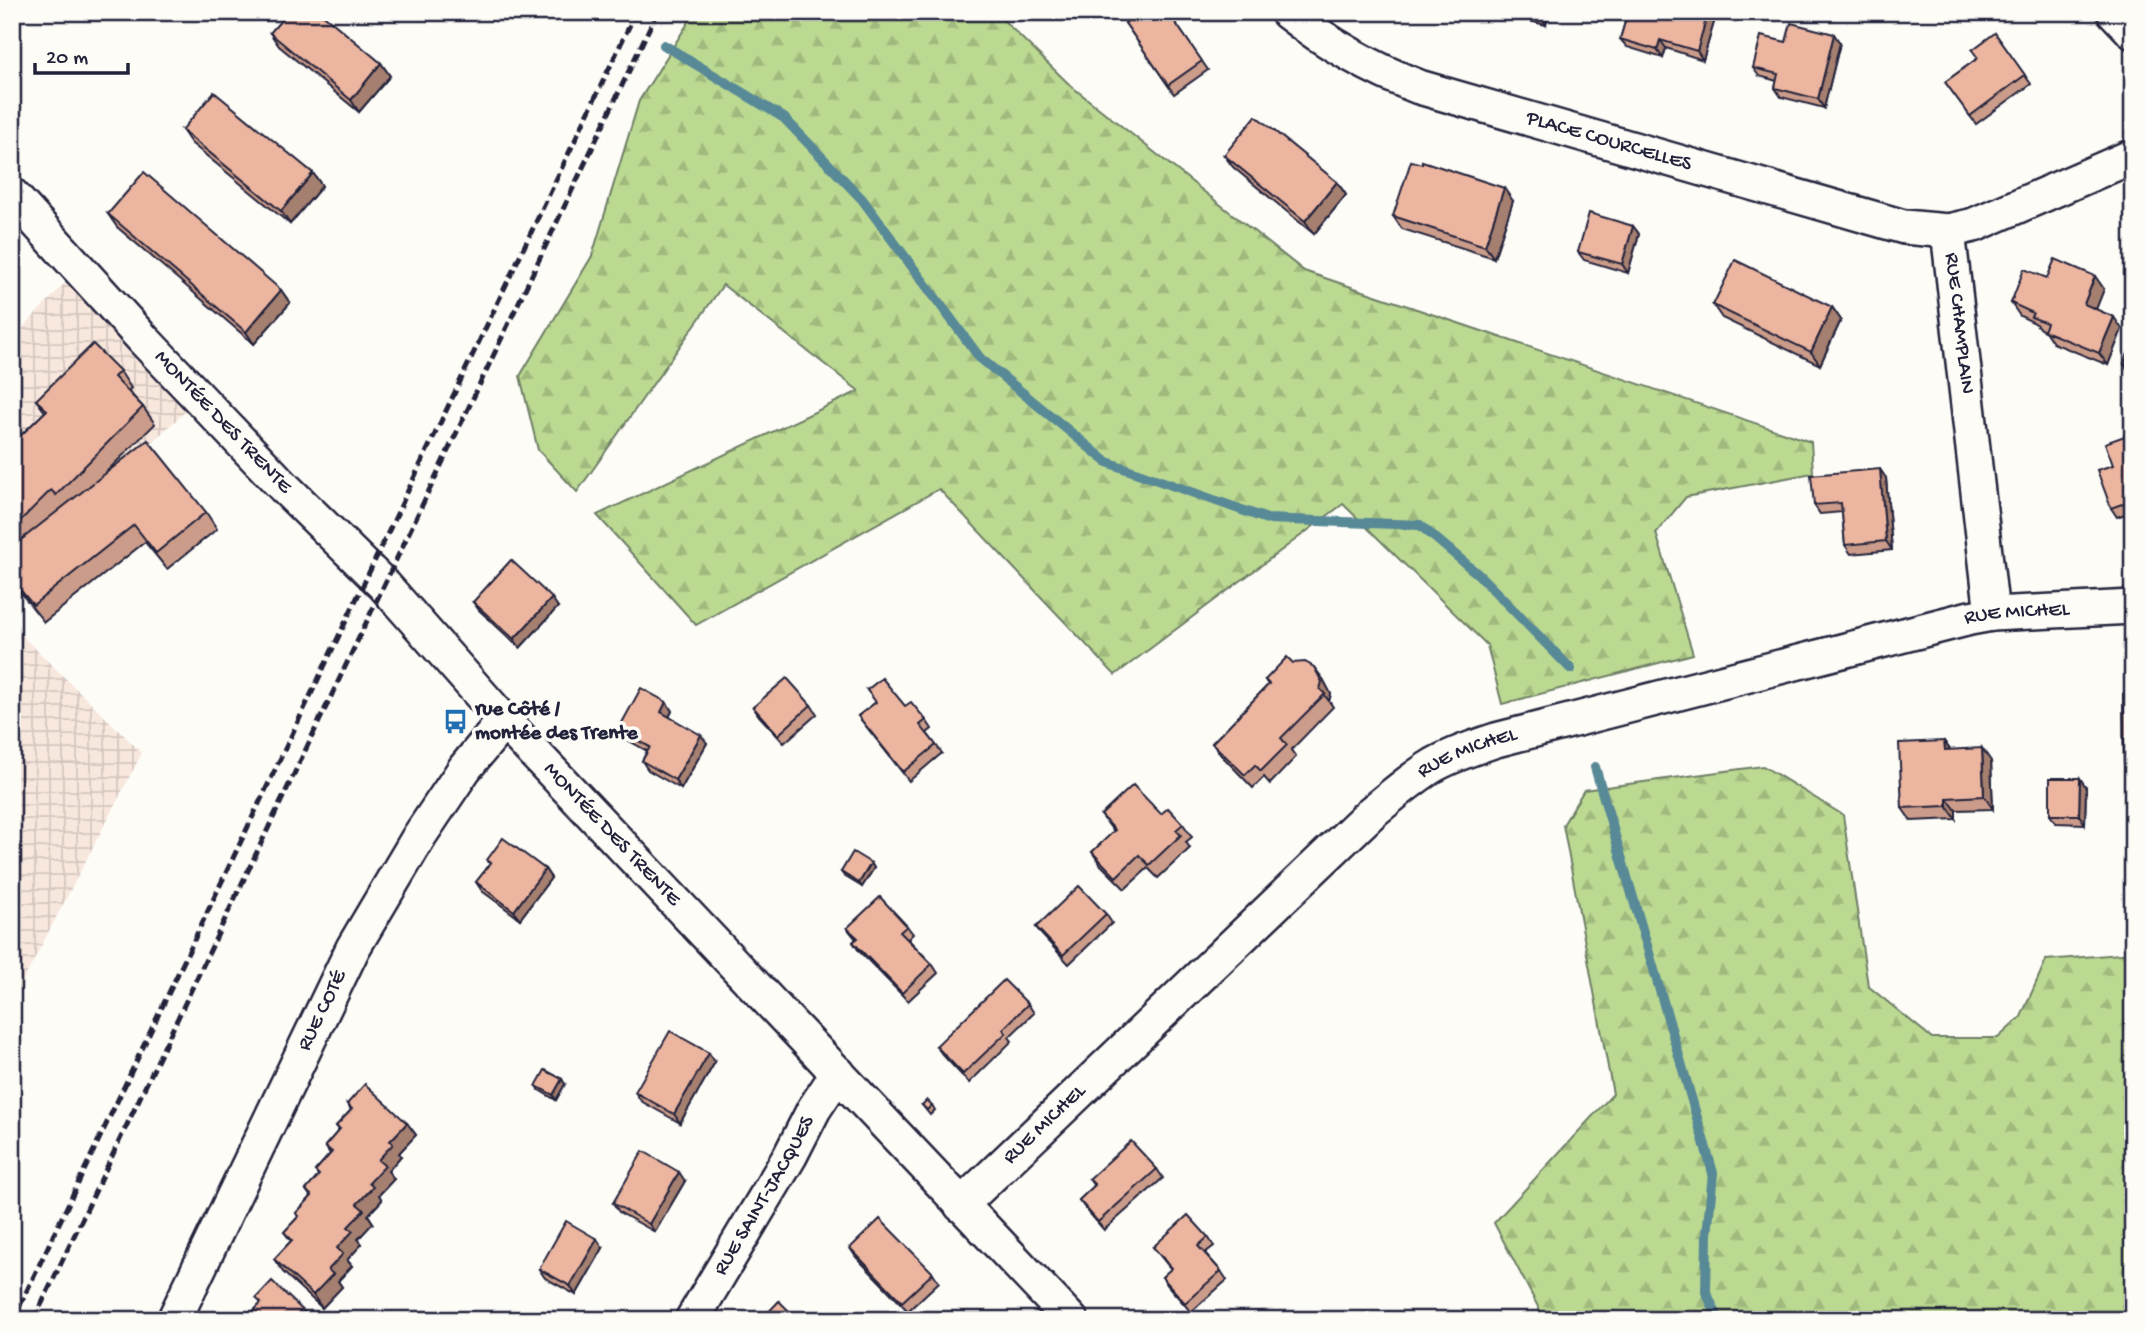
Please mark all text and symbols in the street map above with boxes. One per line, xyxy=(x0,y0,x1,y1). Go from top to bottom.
scale bar xyxy=(35,32,128,76)
text: 20 m xyxy=(46,47,88,72)
street label: PLACE COURCELLES xyxy=(1522,106,1695,178)
street label: RUE CHAMPLAIN xyxy=(1938,251,1979,395)
street label: MONTÉE DES TRENTE xyxy=(148,346,297,500)
street label: RUE MICHEL xyxy=(1962,598,2071,631)
place label: rue Côté / montée des Trente xyxy=(474,698,639,747)
bus stop icon: rue Côté / montée des Trente xyxy=(441,708,469,736)
street label: RUE MICHEL xyxy=(1413,722,1521,785)
street label: MONTÉE DES TRENTE xyxy=(538,758,686,913)
street label: RUE COTÉ xyxy=(293,966,353,1055)
street label: RUE MICHEL xyxy=(998,1079,1092,1170)
street label: RUE SAINT-JACQUES xyxy=(709,1111,821,1280)

